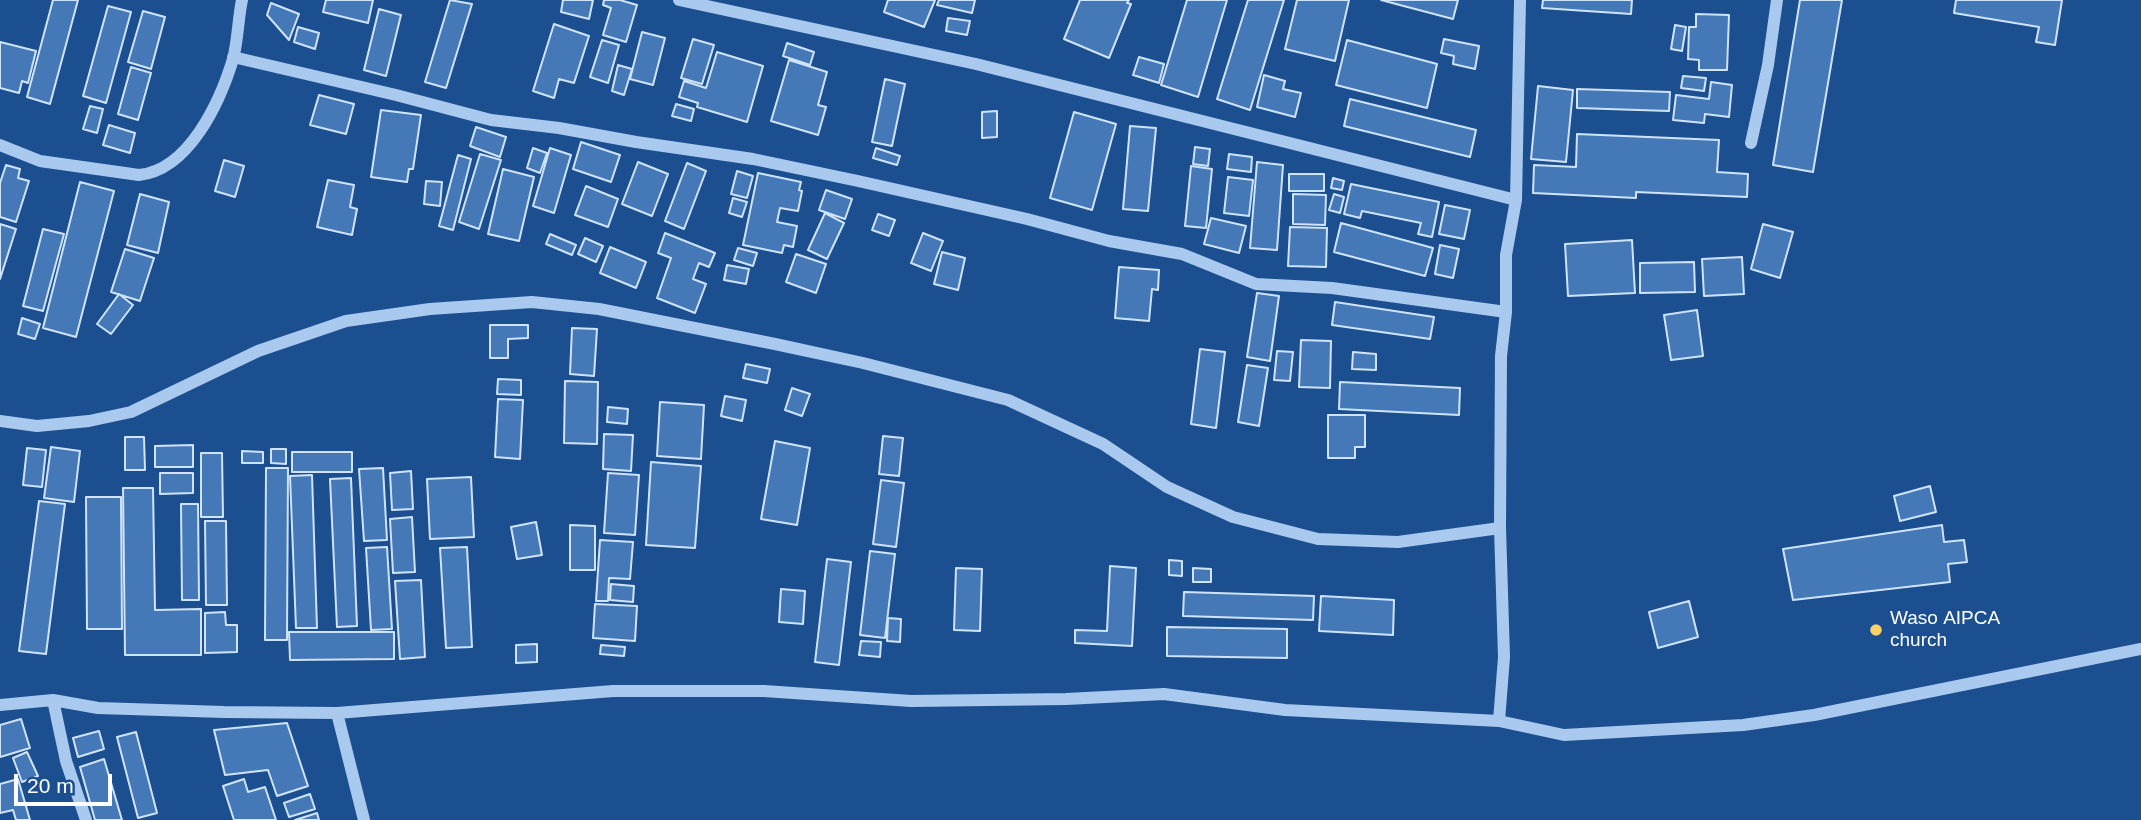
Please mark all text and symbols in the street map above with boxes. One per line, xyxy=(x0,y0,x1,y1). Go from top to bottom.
place label: Waso AIPCA church xyxy=(1890,608,2000,652)
marker: Waso AIPCA church xyxy=(1868,622,1884,638)
scale bar xyxy=(18,760,116,804)
text: 20 m xyxy=(27,774,74,797)

